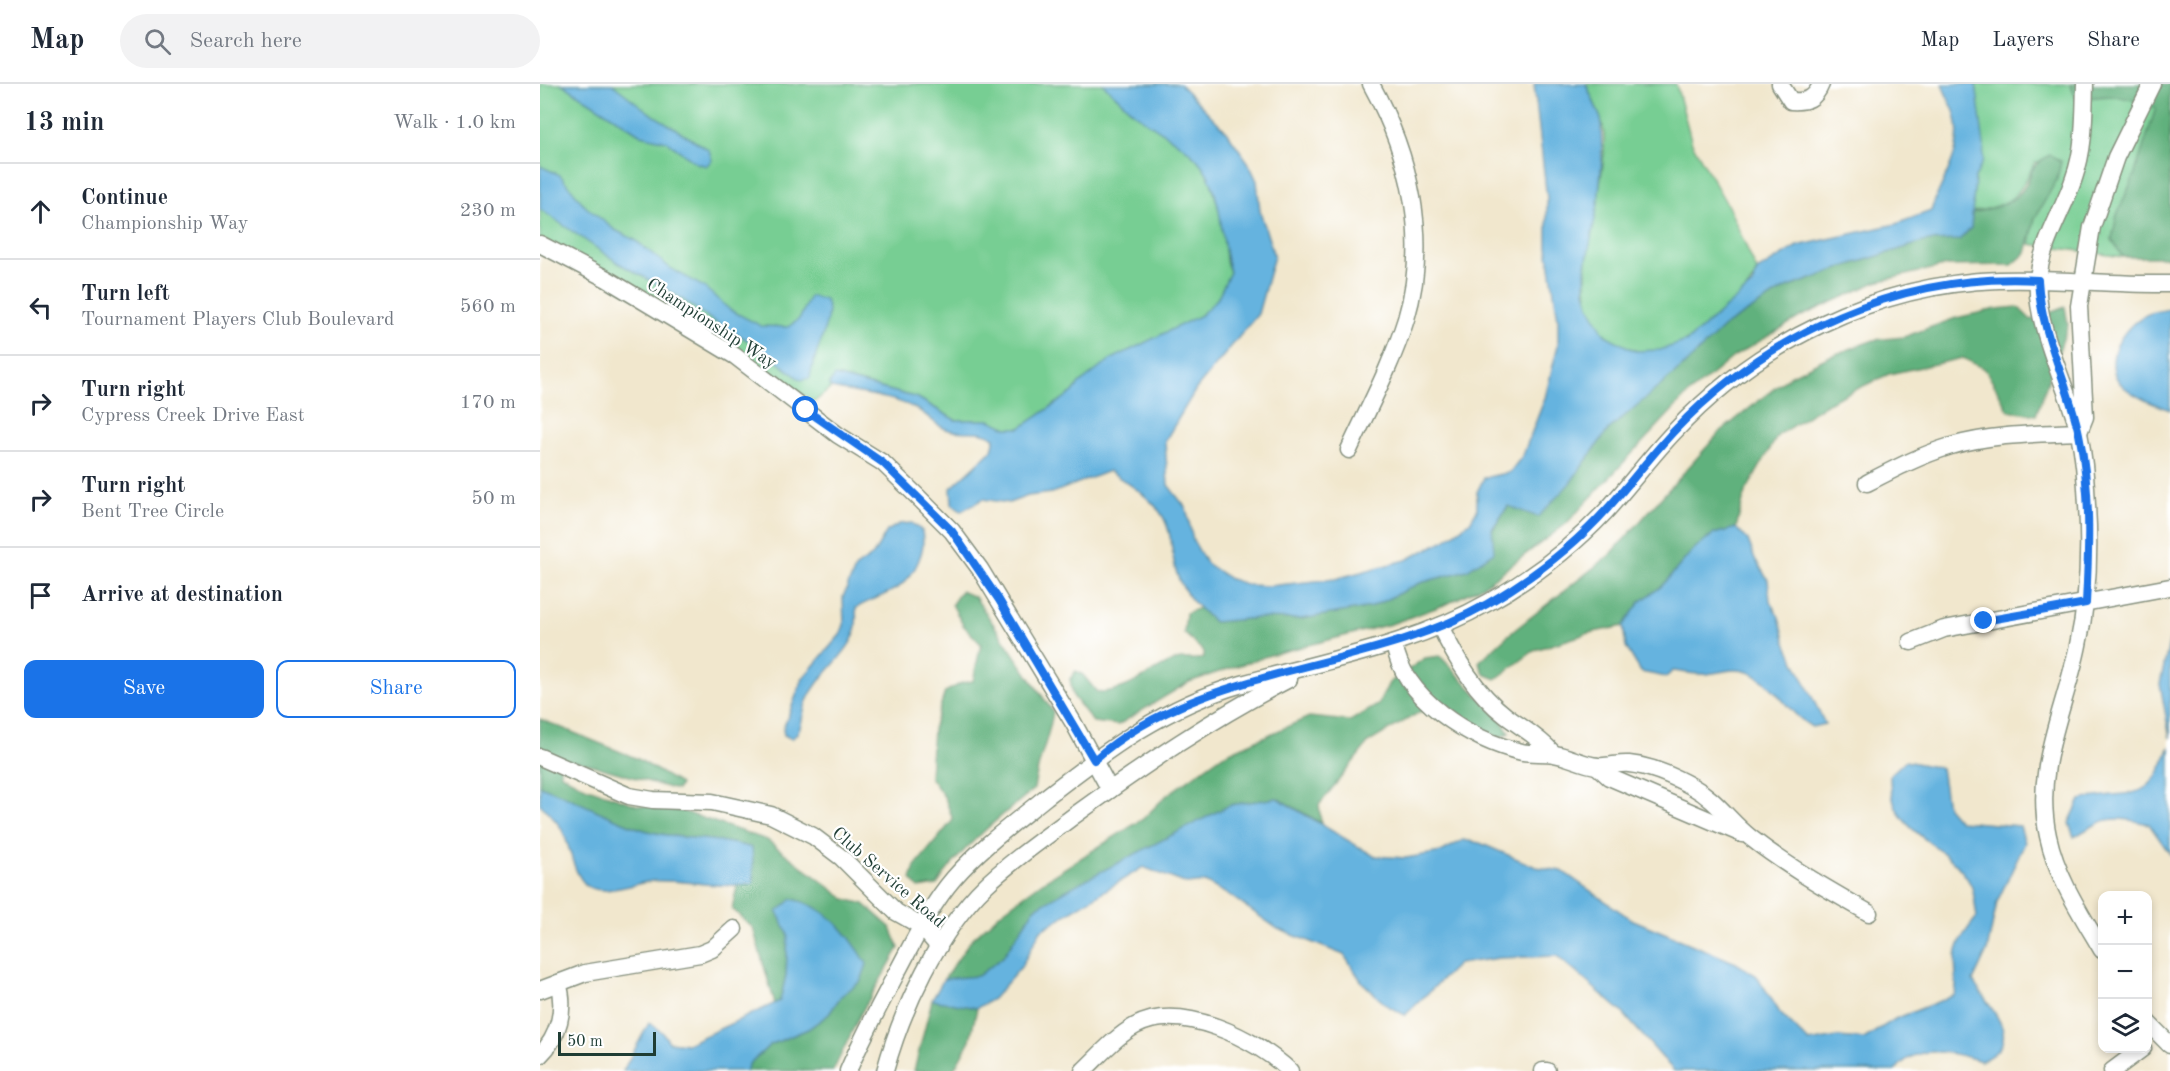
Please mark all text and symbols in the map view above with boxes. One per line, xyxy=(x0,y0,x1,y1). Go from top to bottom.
search box xyxy=(120,14,540,68)
icon: search xyxy=(141,25,174,58)
text: Map xyxy=(30,27,84,55)
text: Search here xyxy=(189,30,302,52)
text: Map xyxy=(1920,30,1959,51)
text: Layers xyxy=(1992,30,2054,51)
text: Share xyxy=(2087,30,2140,51)
text: 13 min xyxy=(24,110,104,136)
text: Walk · 1.0 km xyxy=(393,113,516,133)
text: Continue xyxy=(81,187,168,209)
icon: ahead xyxy=(24,195,57,228)
text: 230 m xyxy=(460,201,516,221)
text: Championship Way xyxy=(81,214,248,234)
street label: Championship Way xyxy=(643,275,780,373)
text: Turn left xyxy=(81,283,170,305)
icon: left xyxy=(24,291,57,324)
text: 560 m xyxy=(460,297,516,317)
text: Tournament Players Club Boulevard xyxy=(81,310,395,330)
text: Turn right xyxy=(81,379,185,401)
icon: right xyxy=(24,387,57,420)
text: 170 m xyxy=(460,393,516,413)
route start xyxy=(792,396,818,422)
text: Cypress Creek Drive East xyxy=(81,406,305,426)
text: Turn right xyxy=(81,475,185,497)
icon: right xyxy=(24,483,57,516)
text: 50 m xyxy=(471,489,516,509)
text: Bent Tree Circle xyxy=(81,502,224,522)
icon: arrive xyxy=(24,579,57,612)
text: Arrive at destination xyxy=(81,584,283,606)
route end xyxy=(1970,607,1996,633)
button: Save xyxy=(24,660,264,718)
button: Share xyxy=(276,660,516,718)
street label: Club Service Road xyxy=(828,824,948,932)
map controls xyxy=(2098,891,2152,1053)
button: + xyxy=(2098,891,2152,945)
button: − xyxy=(2098,945,2152,999)
button: layers xyxy=(2098,999,2152,1053)
scale bar xyxy=(558,1029,656,1056)
text: 50 m xyxy=(567,1034,603,1050)

